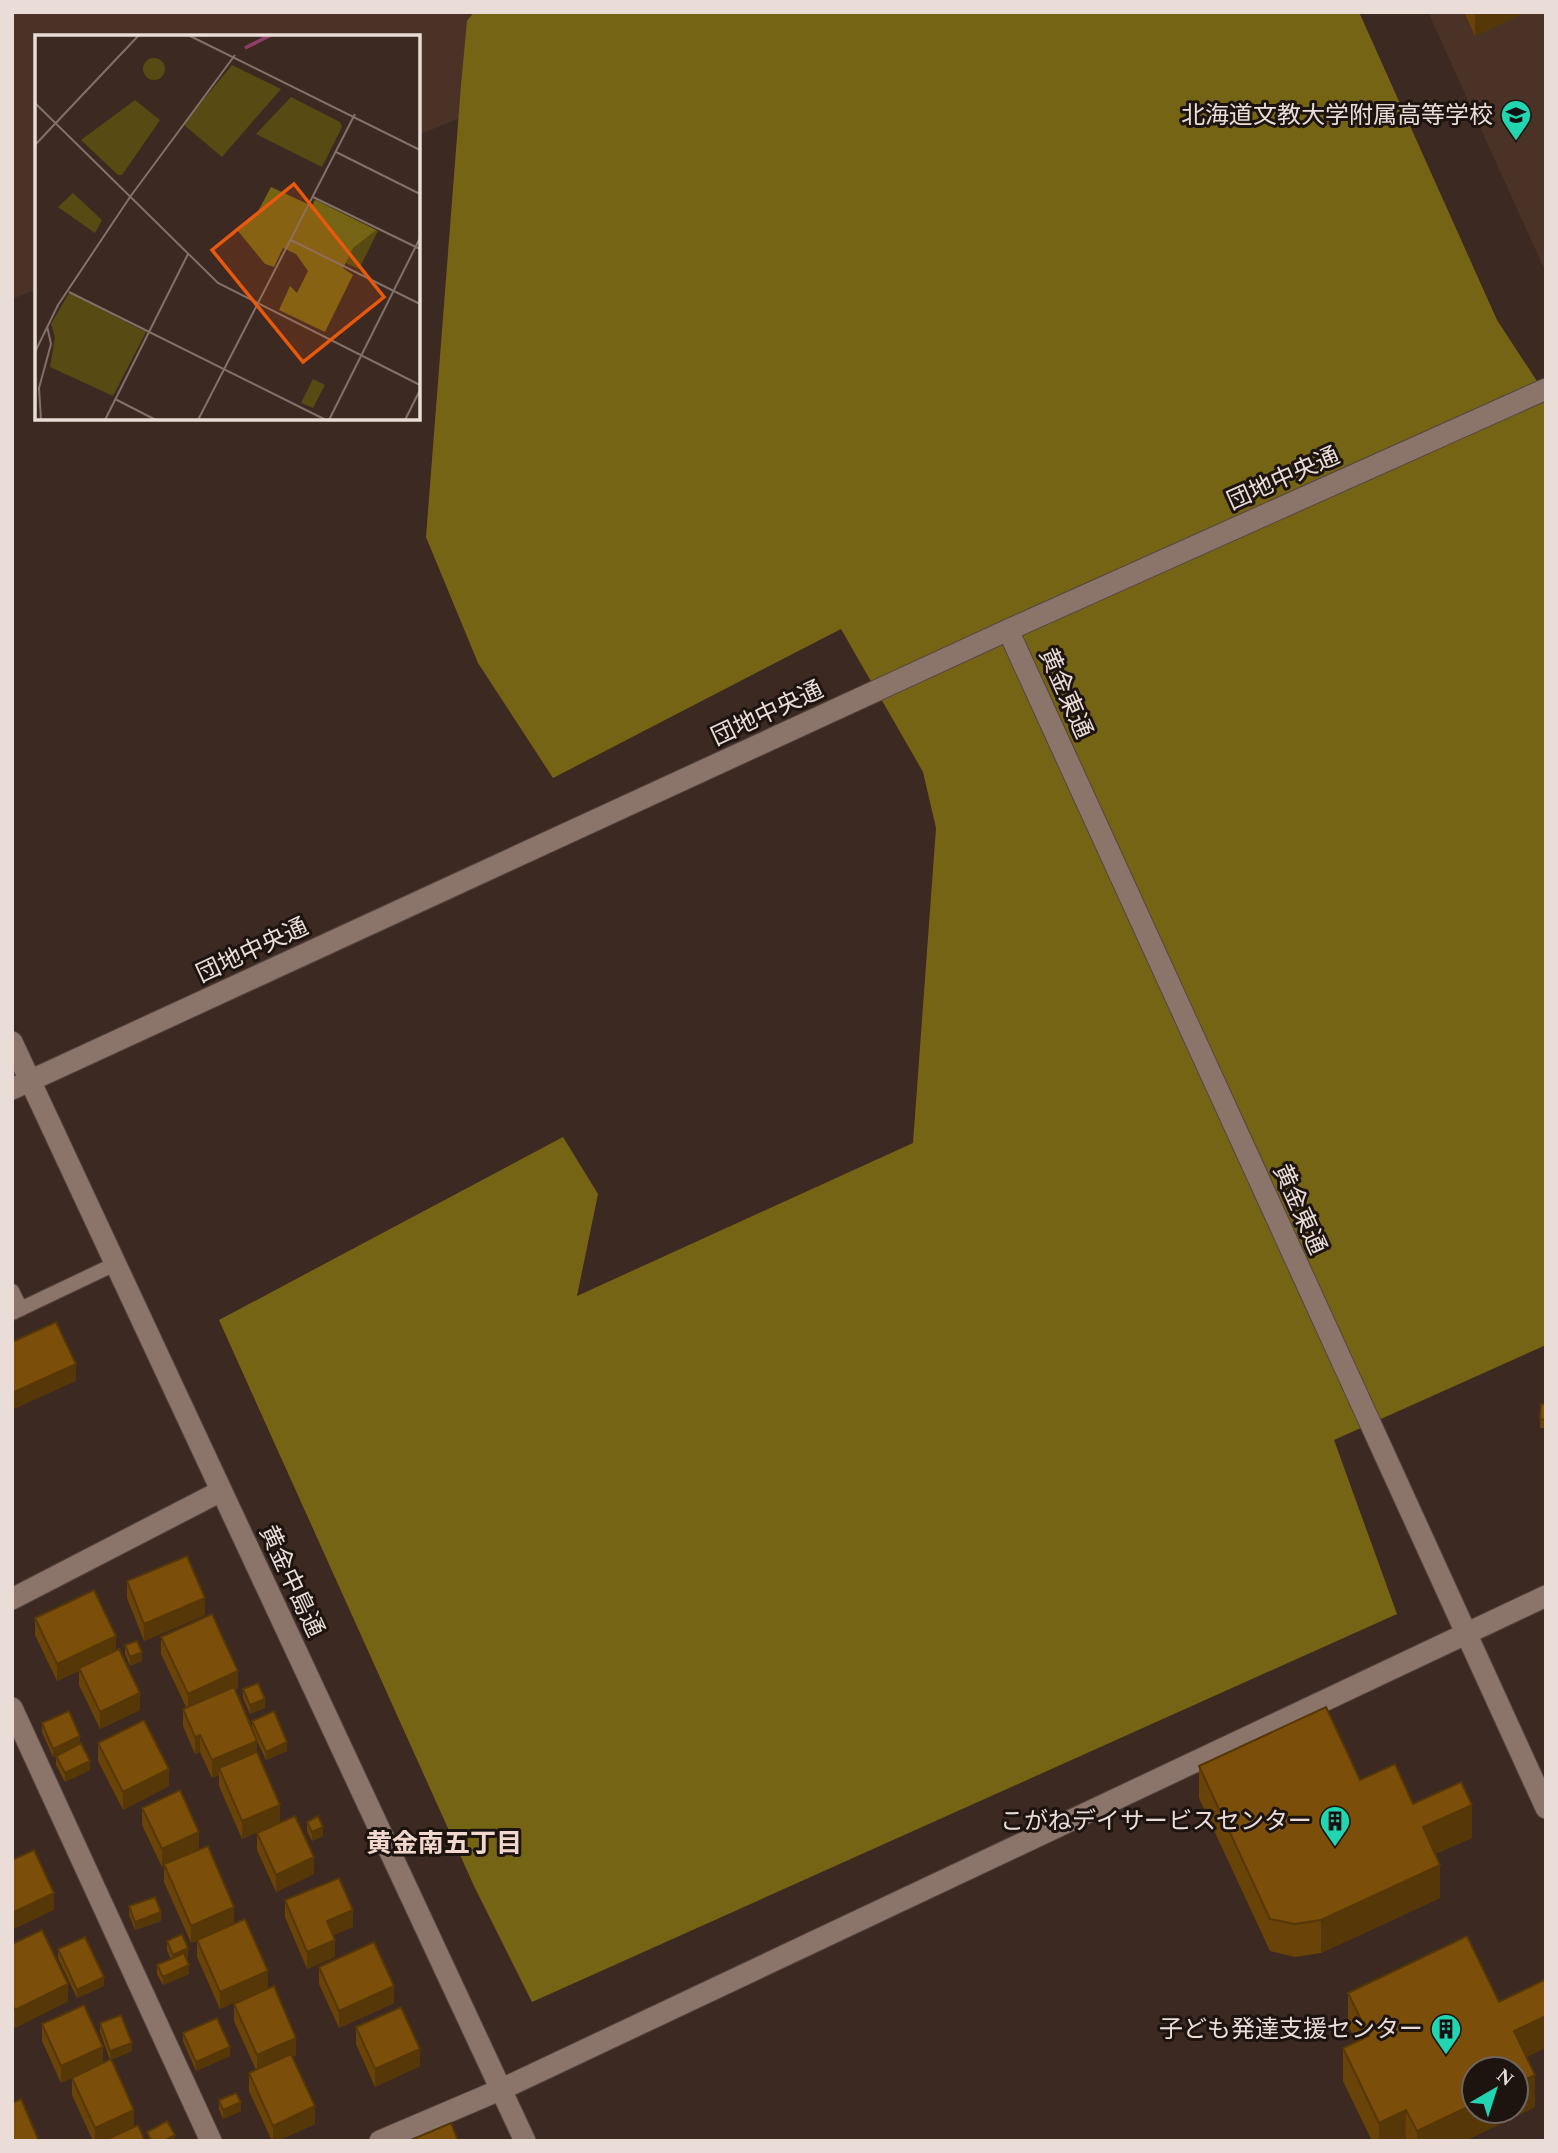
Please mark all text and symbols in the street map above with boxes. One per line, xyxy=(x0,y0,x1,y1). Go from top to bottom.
inset map xyxy=(35,35,420,420)
place label: 北海道文教大学附属高等学校 xyxy=(1181,98,1493,134)
school or university icon: 北海道文教大学附属高等学校 xyxy=(1499,98,1533,142)
street label: 団地中央通 xyxy=(1221,438,1346,520)
street label: 黄金東通 xyxy=(1029,642,1101,745)
street label: 団地中央通 xyxy=(705,672,829,756)
street label: 団地中央通 xyxy=(190,909,314,993)
street label: 黄金東通 xyxy=(1263,1158,1335,1261)
street label: 黄金中島通 xyxy=(249,1519,333,1643)
place label: こがねデイサービスセンター xyxy=(1000,1804,1312,1840)
building icon: こがねデイサービスセンター xyxy=(1318,1804,1352,1848)
district label: 黄金南五丁目 xyxy=(366,1824,522,1864)
place label: 子ども発達支援センター xyxy=(1159,2012,1423,2048)
building icon: 子ども発達支援センター xyxy=(1429,2012,1463,2056)
north arrow xyxy=(1460,2055,1530,2125)
text: N xyxy=(1490,2062,1520,2094)

